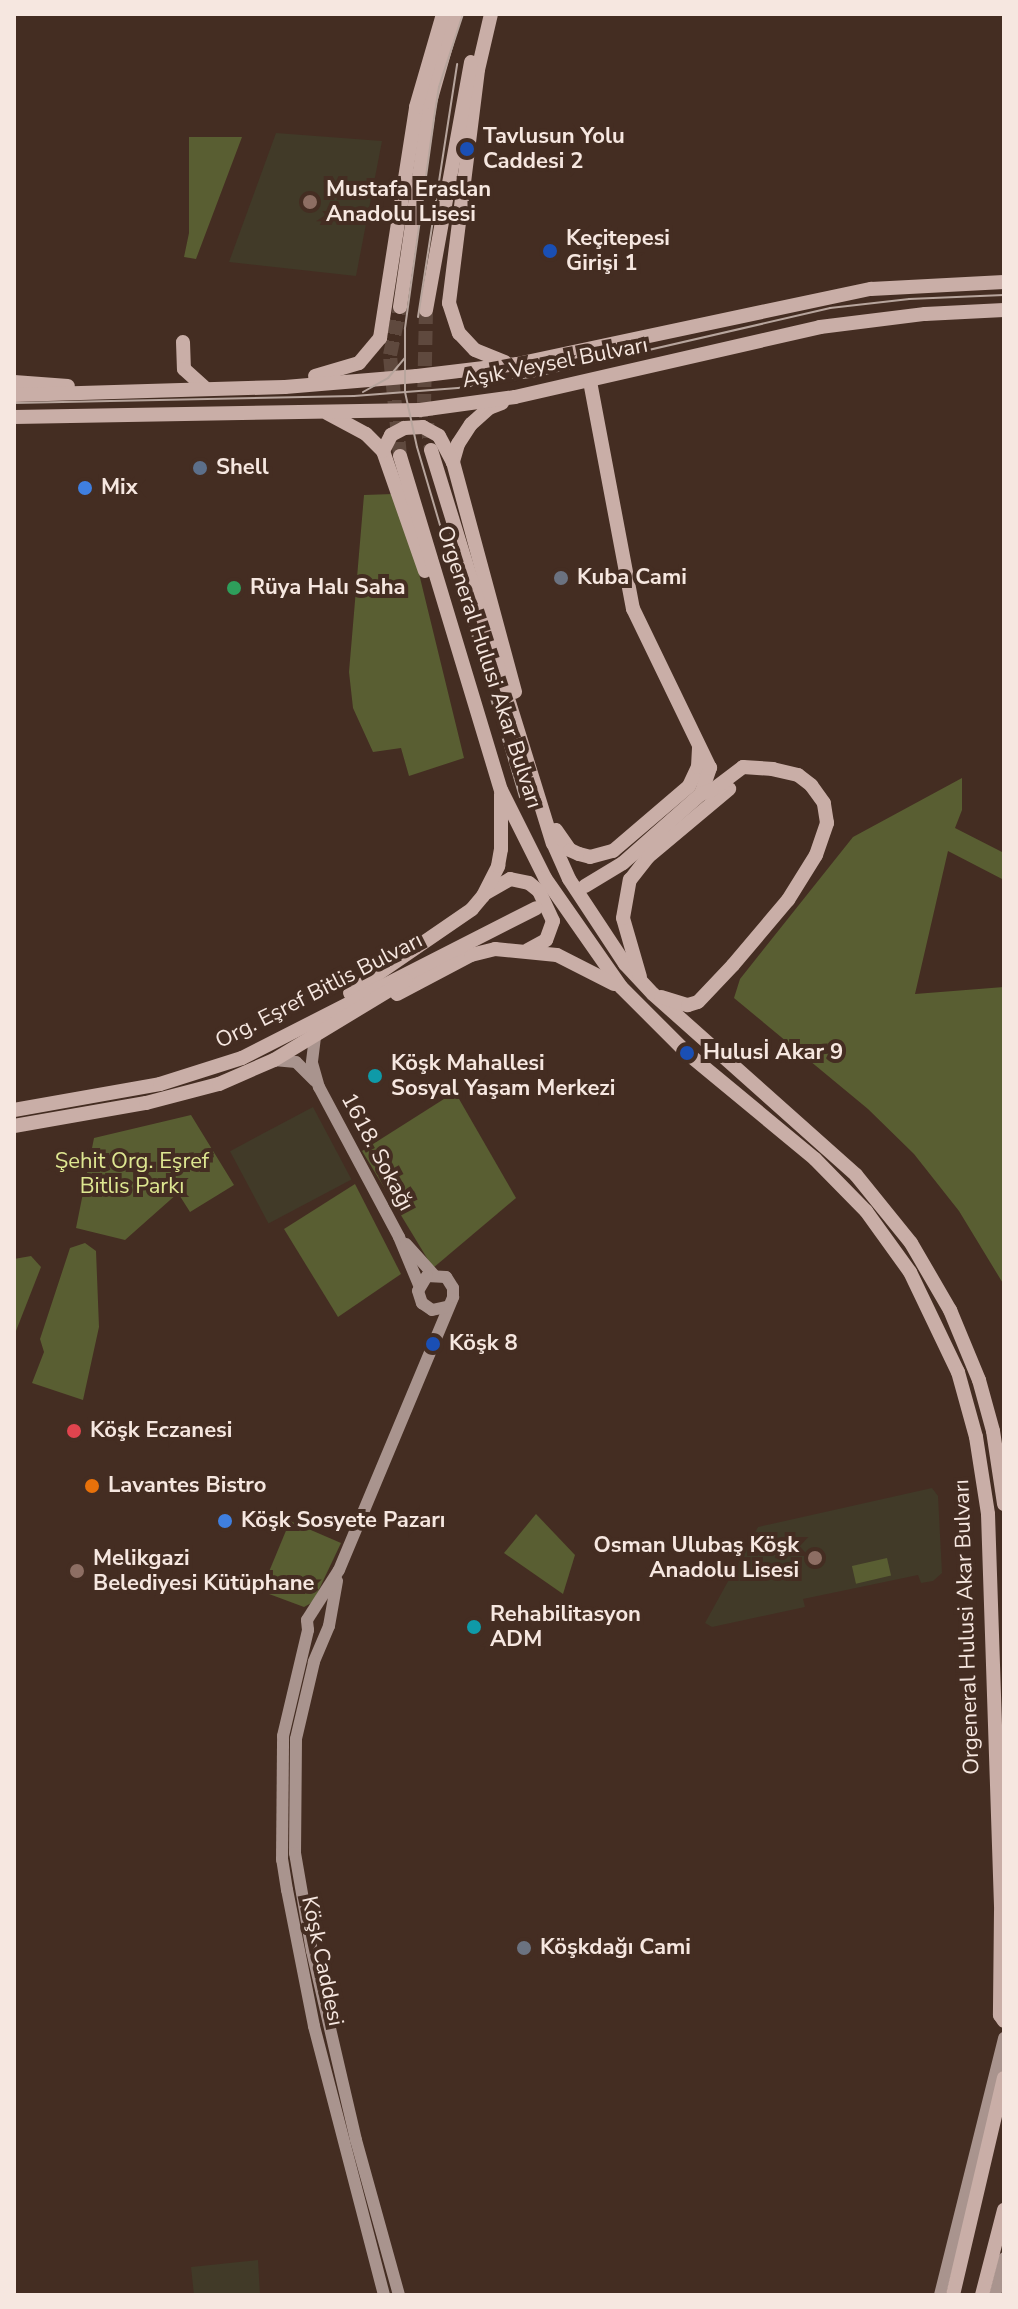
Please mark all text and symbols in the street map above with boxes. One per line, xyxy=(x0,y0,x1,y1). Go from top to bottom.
place label: Tavlusun Yolu Caddesi 2 xyxy=(483,123,625,174)
marker: Tavlusun Yolu Caddesi 2 xyxy=(458,140,476,158)
place label: Mustafa Eraslan Anadolu Lisesi xyxy=(326,176,491,228)
marker: Mustafa Eraslan Anadolu Lisesi xyxy=(301,193,319,211)
place label: Keçitepesi Girişi 1 xyxy=(566,225,670,276)
marker: Keçitepesi Girişi 1 xyxy=(541,242,559,260)
street label: Aşık Veysel Bulvarı xyxy=(460,332,650,394)
place label: Shell xyxy=(216,455,269,481)
marker: Shell xyxy=(191,459,209,477)
place label: Mix xyxy=(101,475,138,501)
marker: Mix xyxy=(76,479,94,497)
street label: Orgeneral Hulusi Akar Bulvarı xyxy=(431,522,547,812)
place label: Kuba Cami xyxy=(577,565,687,591)
marker: Kuba Cami xyxy=(552,569,570,587)
place label: Rüya Halı Saha xyxy=(250,575,406,601)
marker: Rüya Halı Saha xyxy=(225,579,243,597)
street label: Org. Eşref Bitlis Bulvarı xyxy=(211,927,427,1055)
place label: Hulusİ Akar 9 xyxy=(703,1040,843,1066)
marker: Hulusİ Akar 9 xyxy=(678,1044,696,1062)
place label: Köşk Mahallesi Sosyal Yaşam Merkezi xyxy=(391,1050,615,1102)
marker: Köşk Mahallesi Sosyal Yaşam Merkezi xyxy=(366,1067,384,1085)
street label: 1618. Sokağı xyxy=(335,1089,419,1215)
park label: Şehit Org. Eşref Bitlis Parkı xyxy=(55,1148,209,1200)
place label: Köşk 8 xyxy=(449,1331,518,1357)
marker: Köşk 8 xyxy=(424,1335,442,1353)
place label: Köşk Eczanesi xyxy=(90,1418,232,1444)
marker: Köşk Eczanesi xyxy=(65,1422,83,1440)
place label: Lavantes Bistro xyxy=(108,1473,266,1499)
marker: Lavantes Bistro xyxy=(83,1477,101,1495)
street label: Orgeneral Hulusi Akar Bulvarı xyxy=(949,1479,985,1775)
place label: Köşk Sosyete Pazarı xyxy=(241,1508,445,1534)
marker: Köşk Sosyete Pazarı xyxy=(216,1512,234,1530)
place label: Osman Ulubaş Köşk Anadolu Lisesi xyxy=(593,1532,799,1584)
place label: Melikgazi Belediyesi Kütüphane xyxy=(93,1545,314,1596)
marker: Osman Ulubaş Köşk Anadolu Lisesi xyxy=(806,1549,824,1567)
marker: Melikgazi Belediyesi Kütüphane xyxy=(68,1562,86,1580)
place label: Rehabilitasyon ADM xyxy=(490,1601,641,1652)
marker: Rehabilitasyon ADM xyxy=(465,1618,483,1636)
street label: Köşk Caddesi xyxy=(295,1894,349,2028)
place label: Köşkdağı Cami xyxy=(540,1935,691,1961)
marker: Köşkdağı Cami xyxy=(515,1939,533,1957)

